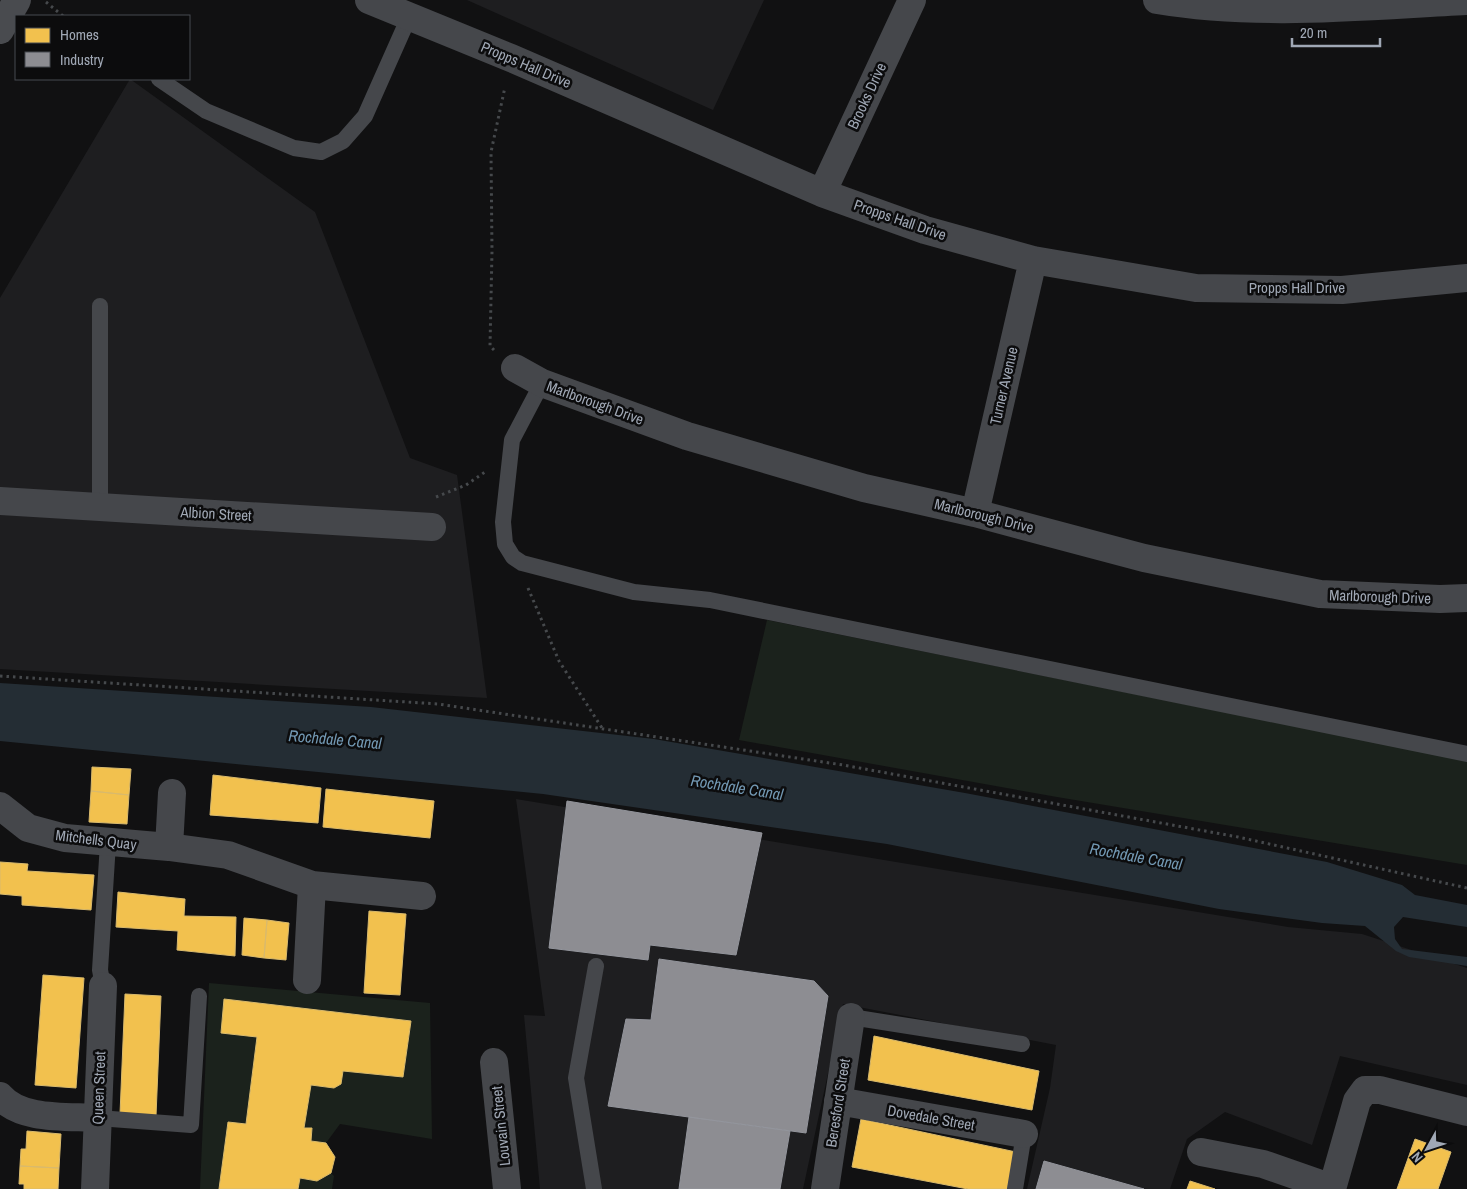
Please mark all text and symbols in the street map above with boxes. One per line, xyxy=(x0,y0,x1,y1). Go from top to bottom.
legend xyxy=(15,15,190,80)
scale bar xyxy=(1292,15,1380,47)
text: 20 m xyxy=(1300,22,1327,43)
text: Homes xyxy=(60,24,99,45)
street label: Propps Hall Drive xyxy=(478,36,575,93)
text: Industry xyxy=(60,49,105,70)
street label: Brooks Drive xyxy=(842,59,891,132)
street label: Propps Hall Drive xyxy=(851,194,949,245)
street label: Propps Hall Drive xyxy=(1249,277,1345,298)
street label: Turner Avenue xyxy=(984,345,1023,427)
street label: Marlborough Drive xyxy=(544,375,647,430)
street label: Marlborough Drive xyxy=(932,493,1036,538)
street label: Albion Street xyxy=(179,501,253,526)
street label: Marlborough Drive xyxy=(1329,584,1431,609)
water label: Rochdale Canal xyxy=(288,724,384,754)
water label: Rochdale Canal xyxy=(689,769,786,805)
street label: Mitchells Quay xyxy=(54,824,139,855)
water label: Rochdale Canal xyxy=(1088,837,1185,875)
street label: Queen Street xyxy=(87,1050,110,1125)
street label: Beresford Street xyxy=(820,1056,855,1149)
street label: Louvain Street xyxy=(486,1085,515,1167)
street label: Dovedale Street xyxy=(886,1100,977,1136)
north arrow xyxy=(1402,1124,1452,1174)
text: N xyxy=(1407,1148,1427,1166)

